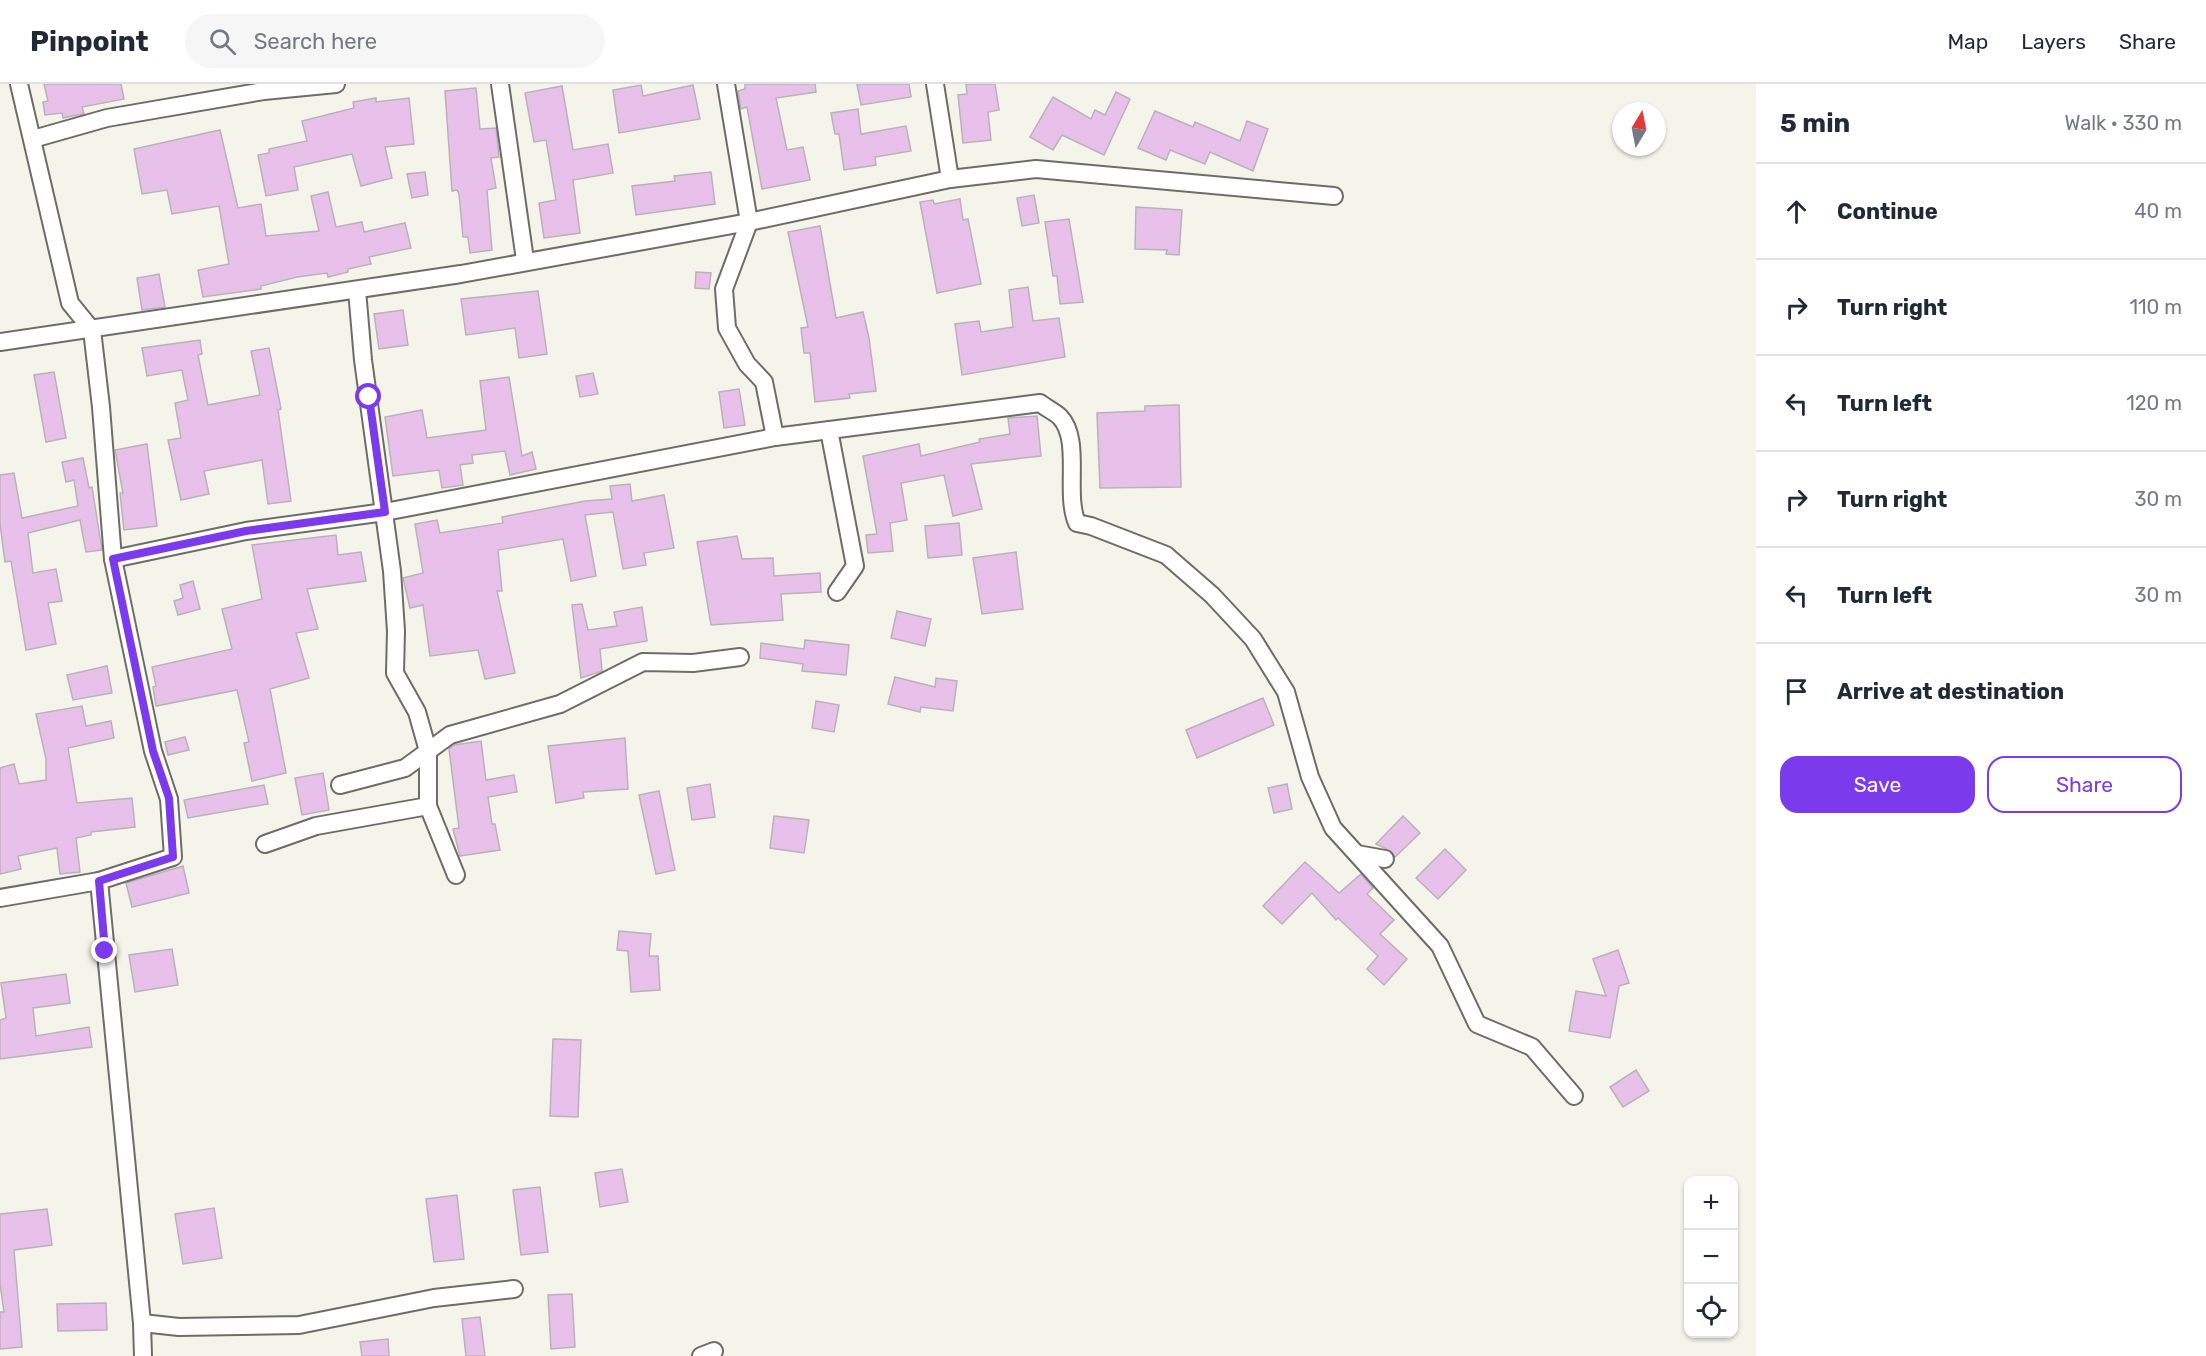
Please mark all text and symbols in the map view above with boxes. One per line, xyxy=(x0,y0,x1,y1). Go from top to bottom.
search box xyxy=(185,14,605,68)
text: Pinpoint xyxy=(30,25,149,58)
icon: search xyxy=(206,25,239,58)
text: Search here xyxy=(254,28,377,55)
text: Map xyxy=(1947,29,1988,54)
text: Layers xyxy=(2021,29,2086,54)
text: Share xyxy=(2119,29,2176,54)
north arrow xyxy=(1612,102,1666,156)
text: 5 min xyxy=(1780,108,1850,139)
text: Walk · 330 m xyxy=(2065,111,2182,135)
icon: ahead xyxy=(1780,195,1813,228)
text: Continue xyxy=(1837,198,1938,225)
text: 40 m xyxy=(2134,199,2182,223)
icon: right xyxy=(1780,291,1813,324)
text: Turn right xyxy=(1837,294,1947,321)
text: 110 m xyxy=(2130,295,2182,319)
route start xyxy=(355,383,381,409)
icon: left xyxy=(1780,387,1813,420)
text: Turn left xyxy=(1837,390,1932,417)
text: 120 m xyxy=(2126,391,2182,415)
icon: right xyxy=(1780,483,1813,516)
text: Turn right xyxy=(1837,486,1947,513)
text: 30 m xyxy=(2135,487,2182,511)
icon: left xyxy=(1780,579,1813,612)
text: Turn left xyxy=(1837,582,1932,609)
text: 30 m xyxy=(2135,583,2182,607)
icon: arrive xyxy=(1780,675,1813,708)
text: Arrive at destination xyxy=(1837,678,2064,705)
button: Save xyxy=(1780,756,1975,813)
button: Share xyxy=(1987,756,2182,813)
route end xyxy=(91,937,117,963)
map controls xyxy=(1684,1176,1738,1338)
button: + xyxy=(1684,1176,1738,1230)
button: − xyxy=(1684,1230,1738,1284)
button: locate xyxy=(1684,1284,1738,1338)

